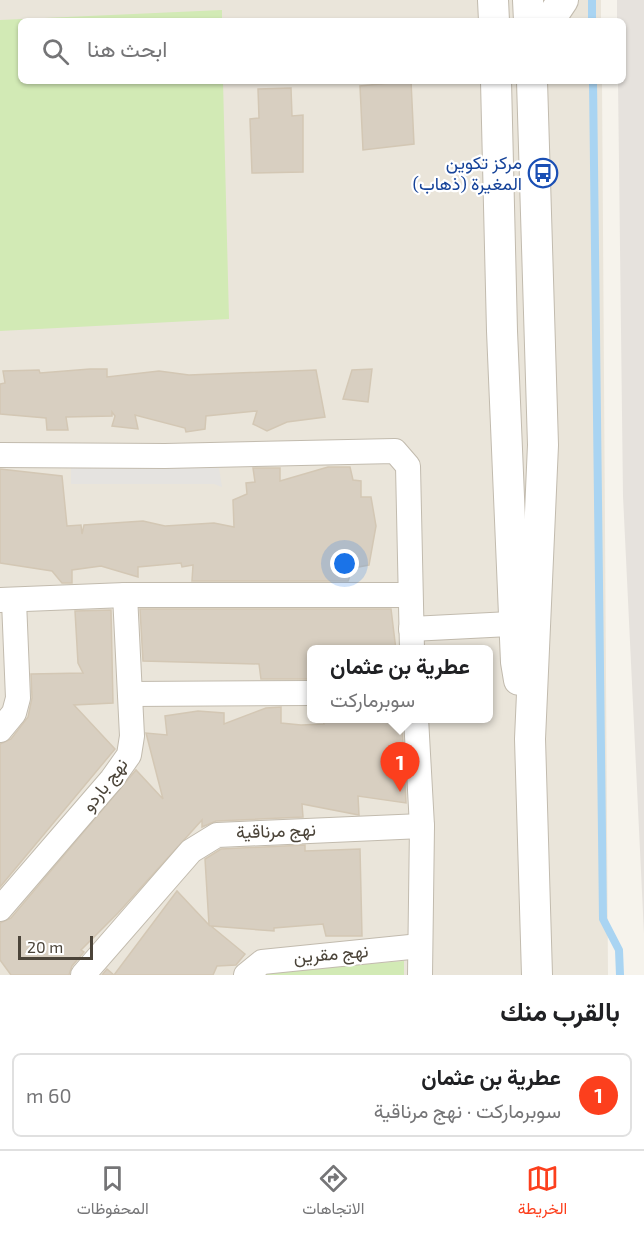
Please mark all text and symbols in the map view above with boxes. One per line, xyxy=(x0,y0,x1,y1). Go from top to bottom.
search box xyxy=(18,18,626,84)
icon: search xyxy=(39,35,72,68)
text: ابحث هنا xyxy=(87,35,167,61)
place label: مركز تكوين المغيرة (ذهاب) xyxy=(412,151,522,195)
bus stop icon: مركز تكوين المغيرة (ذهاب) xyxy=(527,157,559,189)
your location xyxy=(330,549,359,578)
popup xyxy=(307,645,493,723)
text: عطرية بن عثمان xyxy=(330,652,470,678)
text: سوبرماركت xyxy=(330,687,415,711)
pin: 1 xyxy=(380,742,420,792)
street label: نهج باردو xyxy=(76,753,134,817)
street label: نهج مرناقية xyxy=(236,818,316,844)
scale bar xyxy=(18,933,93,960)
text: 20 m xyxy=(27,937,63,956)
street label: نهج مقرين xyxy=(292,939,370,969)
text: بالقرب منك xyxy=(500,995,620,1026)
text: عطرية بن عثمان xyxy=(421,1063,561,1089)
text: 60 m xyxy=(26,1083,72,1107)
text: 1 xyxy=(594,1083,603,1107)
text: سوبرماركت · نهج مرناقية xyxy=(374,1098,561,1122)
tab: المحفوظات xyxy=(77,1162,149,1223)
tab: الاتجاهات xyxy=(302,1162,364,1223)
tab: الخريطة xyxy=(518,1162,567,1223)

